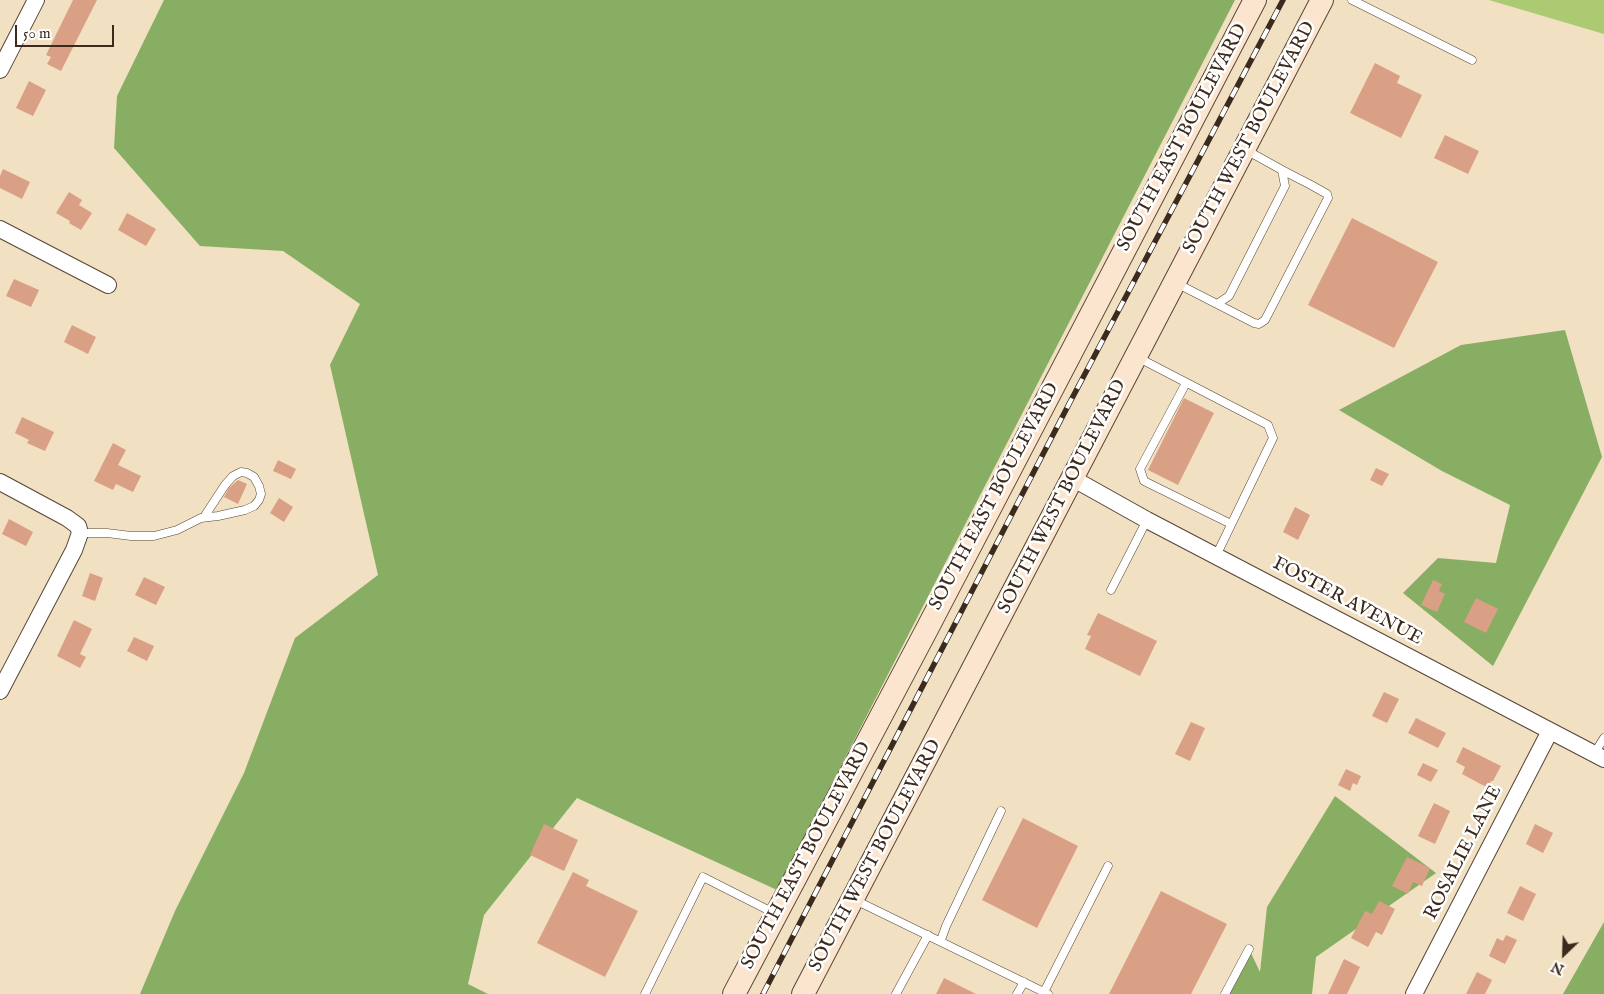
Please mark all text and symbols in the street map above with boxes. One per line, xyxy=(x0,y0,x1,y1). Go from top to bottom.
scale bar xyxy=(18,15,116,47)
street label: SOUTH WEST BOULEVARD xyxy=(1179,18,1321,258)
street label: SOUTH EAST BOULEVARD xyxy=(1113,20,1253,256)
text: 50 m xyxy=(23,24,51,43)
street label: SOUTH WEST BOULEVARD xyxy=(994,376,1132,618)
street label: SOUTH EAST BOULEVARD xyxy=(925,379,1065,615)
street label: FOSTER AVENUE xyxy=(1268,553,1426,651)
street label: SOUTH WEST BOULEVARD xyxy=(805,736,947,976)
street label: SOUTH EAST BOULEVARD xyxy=(737,738,877,974)
street label: ROSALIE LANE xyxy=(1420,782,1508,924)
north arrow xyxy=(1539,929,1589,979)
text: N xyxy=(1549,957,1567,978)

